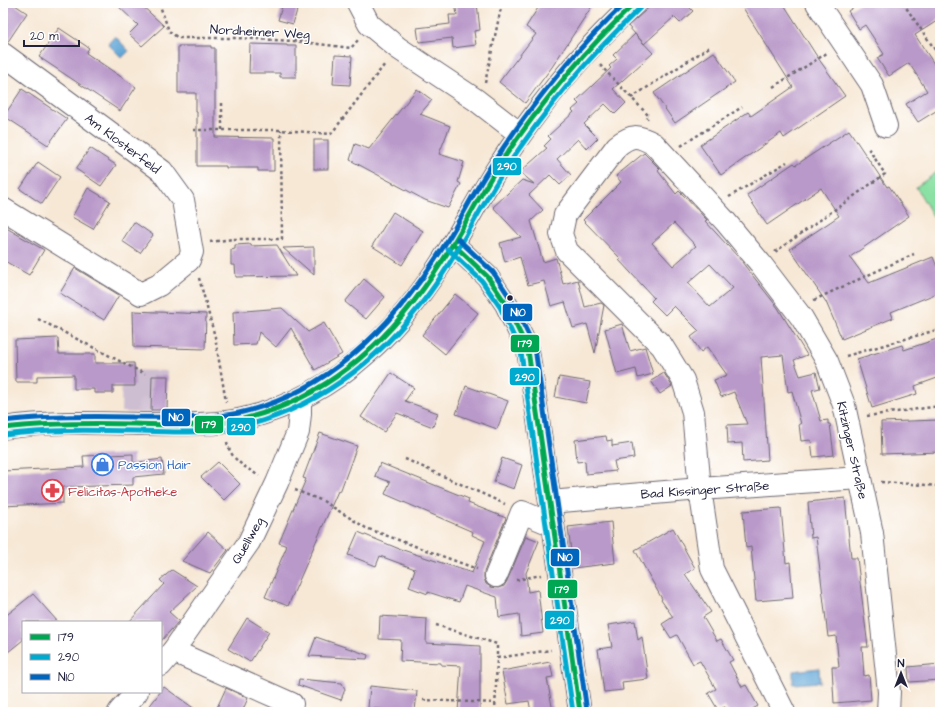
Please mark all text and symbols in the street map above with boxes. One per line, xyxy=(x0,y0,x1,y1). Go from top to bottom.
street label: Nordheimer Weg xyxy=(209,20,311,45)
scale bar xyxy=(24,22,79,48)
text: 20 m xyxy=(30,28,59,45)
street label: Am Klosterfeld xyxy=(81,109,164,178)
line badge: 290 xyxy=(492,157,522,176)
text: 290 xyxy=(496,159,517,174)
unlabelled marker xyxy=(505,293,515,303)
line badge: N10 xyxy=(502,303,533,322)
text: N10 xyxy=(510,305,526,320)
line badge: 179 xyxy=(510,334,540,353)
text: 179 xyxy=(518,336,532,351)
line badge: 290 xyxy=(509,367,540,386)
text: 290 xyxy=(514,370,535,385)
street label: Kitzinger Straße xyxy=(831,400,872,501)
line badge: N10 xyxy=(161,408,191,427)
text: N10 xyxy=(168,410,184,425)
line badge: 179 xyxy=(194,415,224,434)
text: 179 xyxy=(202,417,216,432)
line badge: 290 xyxy=(226,417,256,436)
text: 290 xyxy=(230,420,251,435)
shop icon: Passion Hair xyxy=(89,451,115,477)
place label: Passion Hair xyxy=(118,456,191,474)
street label: Bad Kissinger Straße xyxy=(640,477,770,504)
pharmacy icon: Felicitas-Apotheke xyxy=(39,478,65,504)
place label: Felicitas-Apotheke xyxy=(68,483,177,501)
street label: Quellweg xyxy=(227,514,269,568)
line badge: N10 xyxy=(550,548,580,567)
text: N10 xyxy=(557,550,573,565)
line badge: 179 xyxy=(547,579,578,599)
text: 179 xyxy=(555,582,569,597)
line badge: 290 xyxy=(544,610,575,630)
text: 290 xyxy=(549,613,570,628)
legend xyxy=(22,621,162,693)
text: 179 xyxy=(58,629,74,646)
text: 290 xyxy=(58,649,80,666)
north arrow xyxy=(881,653,921,693)
text: N xyxy=(898,656,905,671)
text: N10 xyxy=(58,669,75,686)

